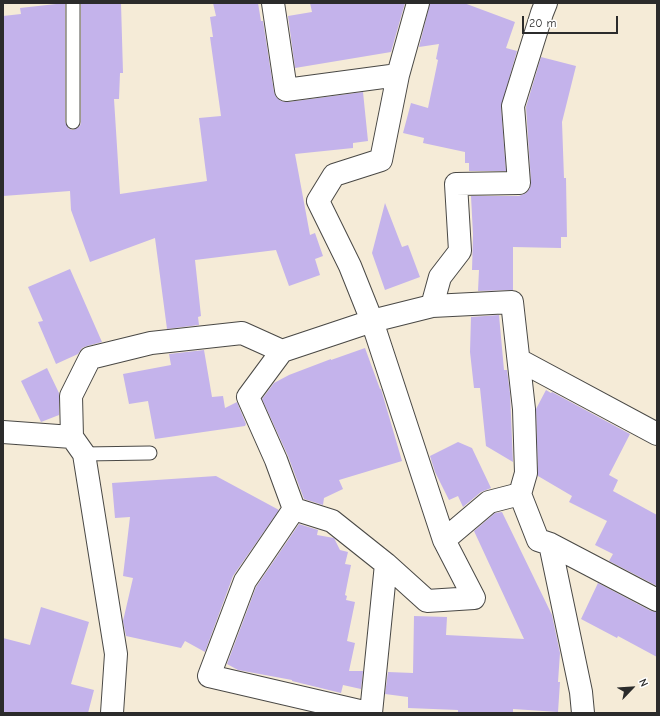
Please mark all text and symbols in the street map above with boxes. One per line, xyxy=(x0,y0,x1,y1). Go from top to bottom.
scale bar xyxy=(524,8,620,34)
text: 20 m xyxy=(529,16,557,30)
north arrow xyxy=(612,668,652,708)
text: N xyxy=(636,677,651,689)

